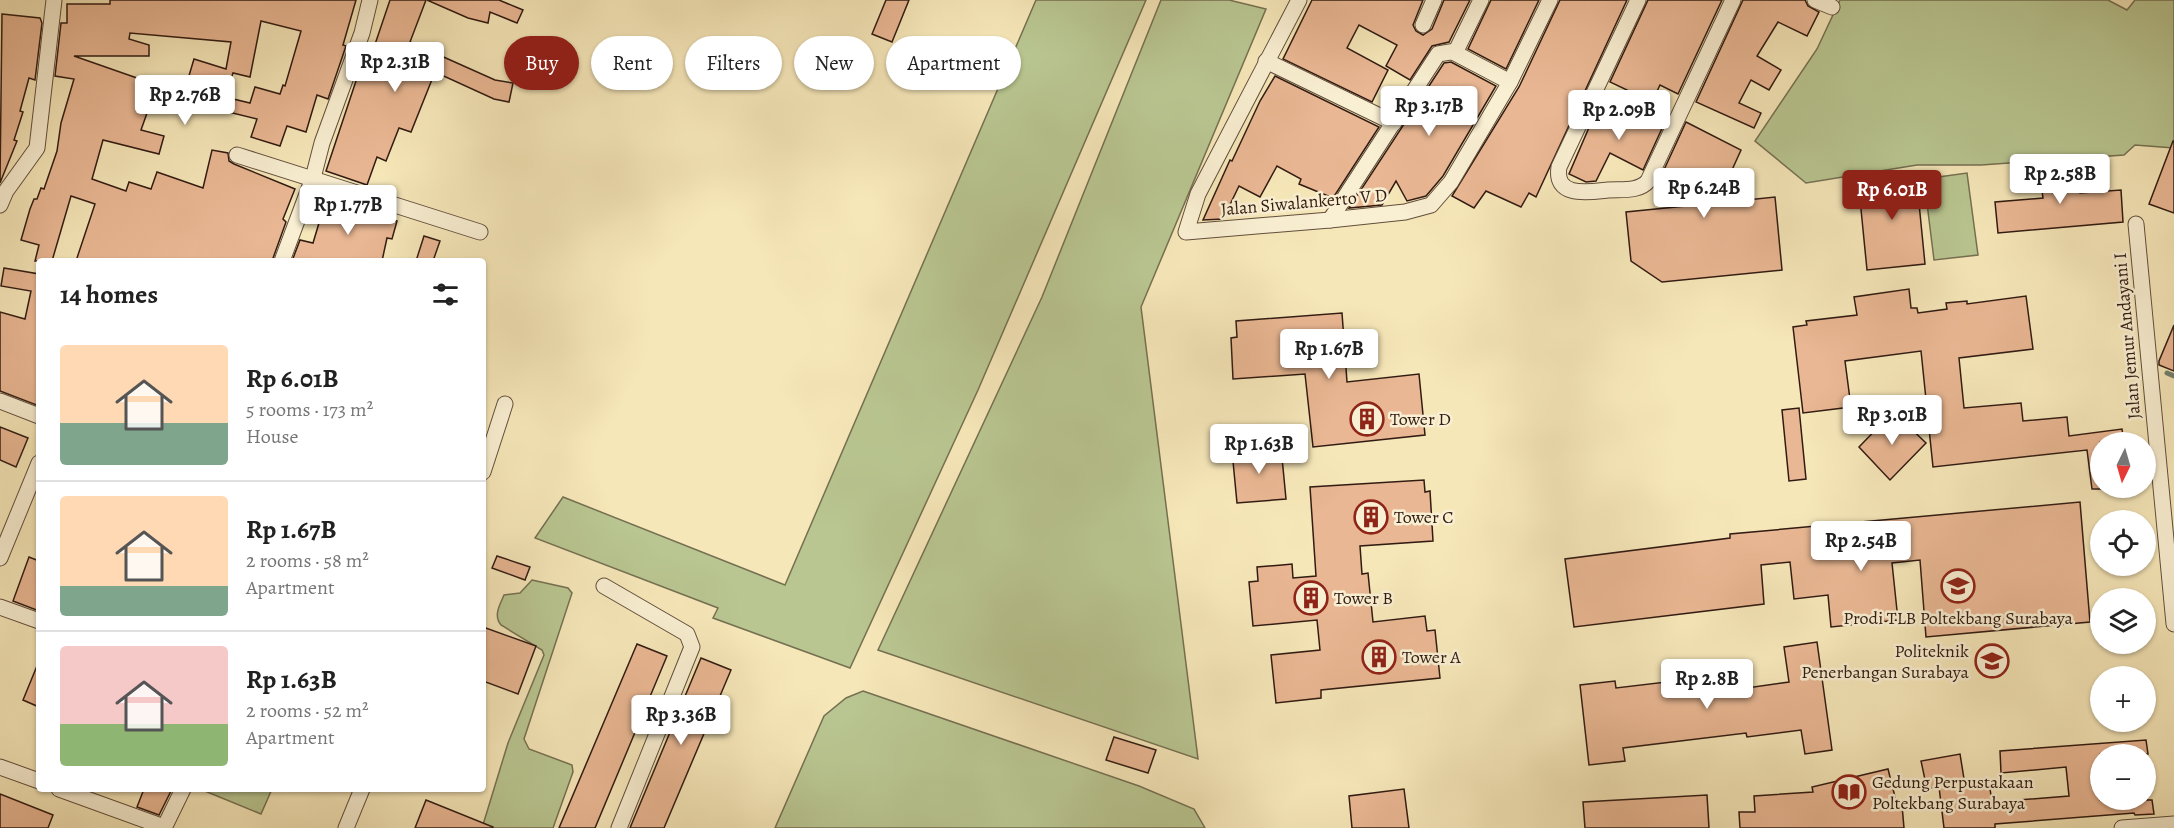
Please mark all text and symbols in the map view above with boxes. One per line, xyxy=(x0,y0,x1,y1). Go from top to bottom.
chip: Buy xyxy=(504,36,579,90)
chip: Rent xyxy=(591,36,673,90)
chip: Filters xyxy=(685,36,782,90)
chip: New xyxy=(794,36,874,90)
chip: Apartment xyxy=(886,36,1021,90)
pin: Rp 2.31B xyxy=(333,42,457,93)
text: Rp 2.31B xyxy=(360,48,430,75)
pin: Rp 2.76B xyxy=(123,75,247,126)
text: Rp 2.76B xyxy=(149,81,221,108)
pin: Rp 3.17B xyxy=(1367,86,1491,137)
pin: Rp 2.09B xyxy=(1557,90,1681,141)
text: Rp 3.17B xyxy=(1395,92,1463,119)
text: Rp 2.09B xyxy=(1582,96,1656,123)
pin: Rp 2.58B xyxy=(1998,154,2122,205)
text: Rp 2.58B xyxy=(2024,160,2096,187)
pin: Rp 6.24B xyxy=(1642,168,1766,219)
pin: Rp 6.01B xyxy=(1830,170,1954,221)
text: Rp 6.24B xyxy=(1667,174,1741,201)
text: Rp 6.01B xyxy=(1856,176,1928,203)
street label: Jalan Siwalankerto V D xyxy=(1220,183,1388,221)
pin: Rp 1.77B xyxy=(286,185,410,236)
text: Rp 1.77B xyxy=(314,191,382,218)
street label: Jalan Jemur Andayani I xyxy=(2108,252,2146,420)
text: 14 homes xyxy=(60,277,158,312)
icon: filters xyxy=(429,278,462,311)
pin: Rp 1.67B xyxy=(1267,329,1391,380)
text: Rp 1.67B xyxy=(1294,335,1364,362)
text: Rp 6.01B xyxy=(246,361,339,396)
icon: home xyxy=(108,369,180,441)
pin: Rp 3.01B xyxy=(1830,395,1954,446)
text: 5 rooms · 173 m² xyxy=(246,396,373,423)
building icon: Tower D xyxy=(1349,401,1385,437)
text: Rp 3.01B xyxy=(1857,401,1927,428)
place label: Tower D xyxy=(1390,407,1451,431)
text: House xyxy=(246,423,298,450)
pin: Rp 1.63B xyxy=(1197,424,1321,475)
text: Rp 1.63B xyxy=(1224,430,1294,457)
north arrow xyxy=(2090,432,2156,498)
map controls xyxy=(2090,432,2156,810)
building icon: Tower C xyxy=(1353,499,1389,535)
place label: Tower C xyxy=(1394,505,1454,529)
button: locate xyxy=(2090,510,2156,576)
text: Rp 1.67B xyxy=(246,512,337,547)
icon: home xyxy=(108,520,180,592)
pin: Rp 2.54B xyxy=(1799,521,1923,572)
text: Rp 2.54B xyxy=(1825,527,1897,554)
text: 2 rooms · 58 m² xyxy=(246,547,369,574)
school or university icon: Prodi TLB Poltekbang Surabaya xyxy=(1940,568,1976,604)
text: Apartment xyxy=(246,574,335,601)
building icon: Tower B xyxy=(1293,580,1329,616)
place label: Tower B xyxy=(1334,586,1393,610)
button: layers xyxy=(2090,588,2156,654)
place label: Prodi TLB Poltekbang Surabaya xyxy=(1843,606,2073,630)
building icon: Tower A xyxy=(1361,639,1397,675)
place label: Politeknik Penerbangan Surabaya xyxy=(1801,639,1970,684)
school or university icon: Politeknik Penerbangan Surabaya xyxy=(1974,643,2010,679)
place label: Tower A xyxy=(1402,645,1461,669)
pin: Rp 2.8B xyxy=(1652,659,1762,710)
text: Rp 1.63B xyxy=(246,662,337,697)
text: Rp 2.8B xyxy=(1675,665,1739,692)
button: + xyxy=(2090,666,2156,732)
icon: home xyxy=(108,670,180,742)
pin: Rp 3.36B xyxy=(619,695,743,746)
text: 2 rooms · 52 m² xyxy=(246,697,369,724)
text: Rp 3.36B xyxy=(645,701,717,728)
text: Apartment xyxy=(246,724,335,751)
button: − xyxy=(2090,744,2156,810)
place label: Gedung Perpustakaan Poltekbang Surabaya xyxy=(1872,770,2034,815)
library icon: Gedung Perpustakaan Poltekbang Surabaya xyxy=(1831,774,1867,810)

